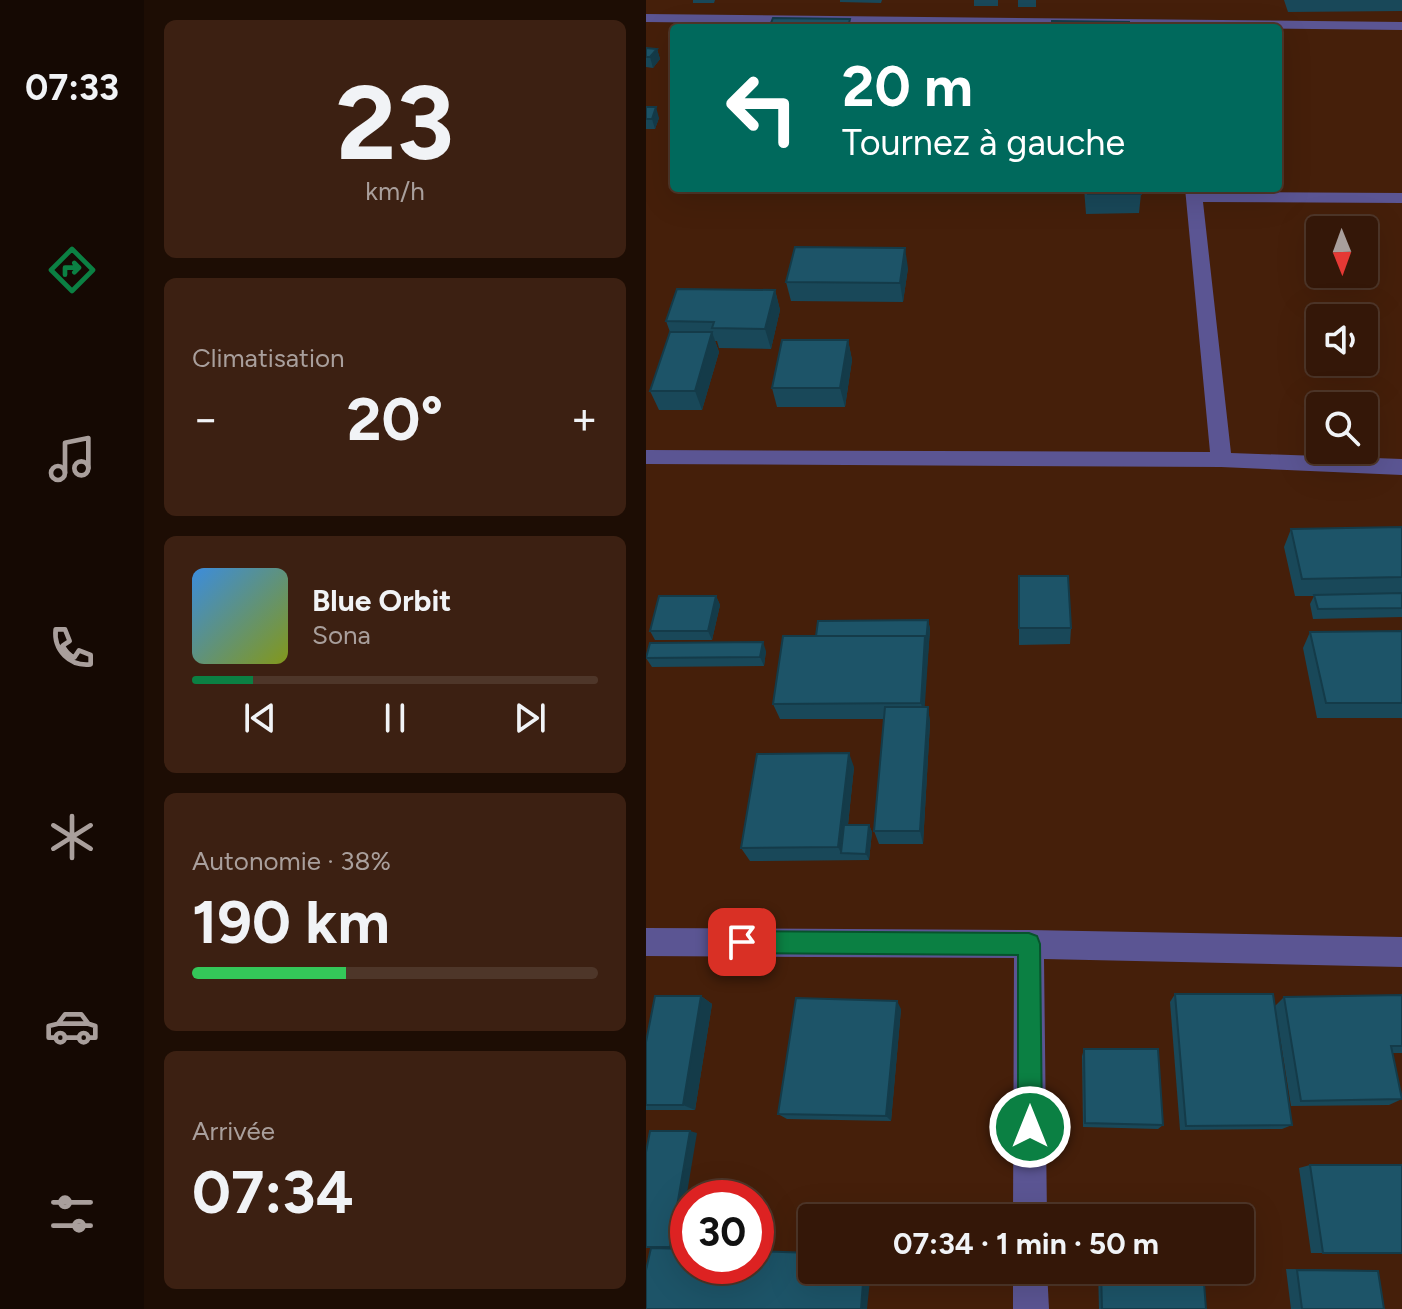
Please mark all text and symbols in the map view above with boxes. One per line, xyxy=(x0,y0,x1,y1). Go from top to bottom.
text: 20 m xyxy=(842,53,973,120)
icon: left xyxy=(710,56,814,160)
text: 23 xyxy=(336,60,454,185)
text: 07:33 xyxy=(25,66,119,109)
text: Tournez à gauche xyxy=(842,121,1125,164)
text: km/h xyxy=(365,175,425,207)
north arrow xyxy=(1306,216,1378,288)
map controls xyxy=(1306,216,1378,464)
icon: directions xyxy=(44,242,100,298)
button: sound xyxy=(1306,304,1378,376)
text: Climatisation xyxy=(192,342,345,374)
text: 20° xyxy=(347,383,443,455)
text: − xyxy=(192,392,219,445)
text: + xyxy=(571,392,598,445)
button: search xyxy=(1306,392,1378,464)
icon: music xyxy=(44,431,100,487)
text: Blue Orbit xyxy=(312,582,451,619)
text: Sona xyxy=(312,619,371,651)
icon: phone xyxy=(44,620,100,676)
icon: previous xyxy=(238,696,282,740)
icon: pause xyxy=(373,696,417,740)
icon: next xyxy=(508,696,552,740)
icon: climate xyxy=(44,809,100,865)
text: Autonomie · 38% xyxy=(192,845,391,877)
text: 190 km xyxy=(192,886,390,958)
pin xyxy=(708,908,776,976)
icon: arrive xyxy=(720,920,764,964)
icon: car xyxy=(44,998,100,1054)
position arrow xyxy=(988,1085,1072,1169)
text: Arrivée xyxy=(192,1115,275,1147)
text: 07:34 xyxy=(192,1156,354,1228)
speed limit sign: 30 xyxy=(670,1180,774,1284)
icon: filters xyxy=(44,1186,100,1242)
text: 07:34 · 1 min · 50 m xyxy=(893,1225,1159,1262)

